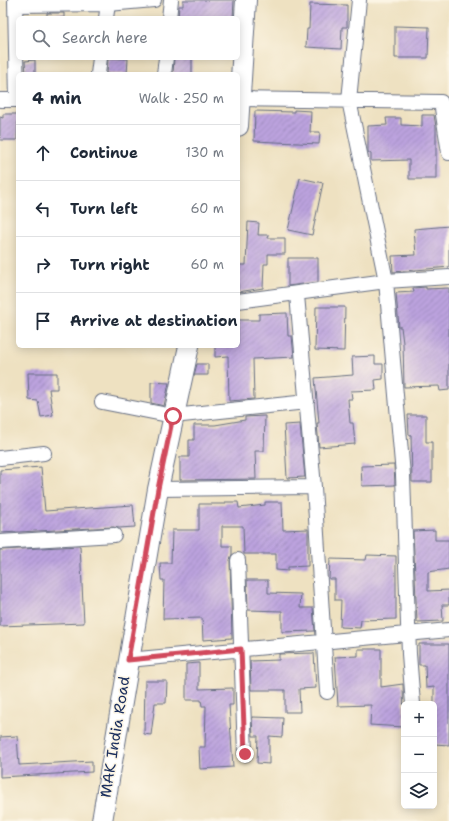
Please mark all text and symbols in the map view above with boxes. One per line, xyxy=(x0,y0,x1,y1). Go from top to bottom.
search box xyxy=(16,16,240,60)
icon: search xyxy=(30,27,52,49)
text: Search here xyxy=(62,28,148,48)
text: 4 min xyxy=(32,87,82,109)
text: Walk · 250 m xyxy=(139,90,224,107)
icon: ahead xyxy=(32,142,54,164)
text: Continue xyxy=(70,143,138,163)
text: 130 m xyxy=(186,144,224,161)
icon: left xyxy=(32,198,54,220)
text: Turn left xyxy=(70,199,138,219)
text: 60 m xyxy=(191,200,224,217)
icon: right xyxy=(32,254,54,276)
text: Turn right xyxy=(70,255,150,275)
text: 60 m xyxy=(191,256,224,273)
icon: arrive xyxy=(32,310,54,332)
text: Arrive at destination xyxy=(70,311,238,331)
route start xyxy=(164,407,182,425)
street label: MAK India Road xyxy=(96,674,135,799)
map controls xyxy=(401,701,437,809)
button: + xyxy=(401,701,437,737)
button: − xyxy=(401,737,437,773)
route end xyxy=(236,745,254,763)
button: layers xyxy=(401,773,437,809)

